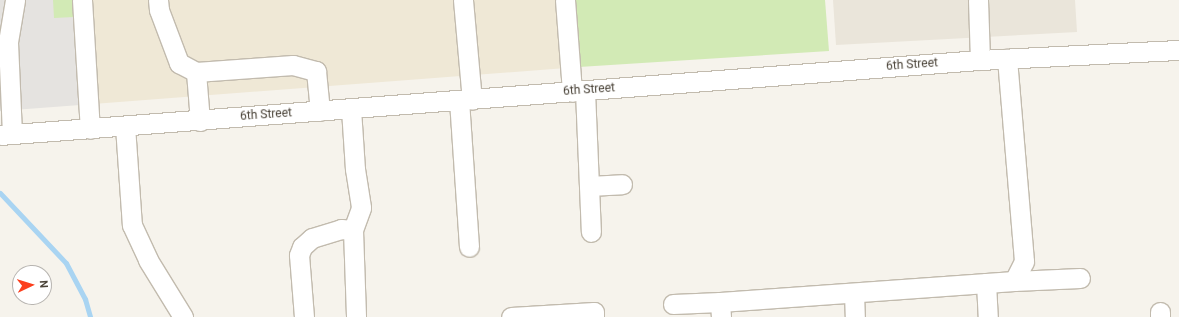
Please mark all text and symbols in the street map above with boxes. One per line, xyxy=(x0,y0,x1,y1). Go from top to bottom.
street label: 6th Street xyxy=(886,56,938,74)
street label: 6th Street xyxy=(563,81,615,99)
street label: 6th Street xyxy=(240,106,292,124)
north arrow xyxy=(12,265,52,305)
text: N xyxy=(37,280,50,289)

